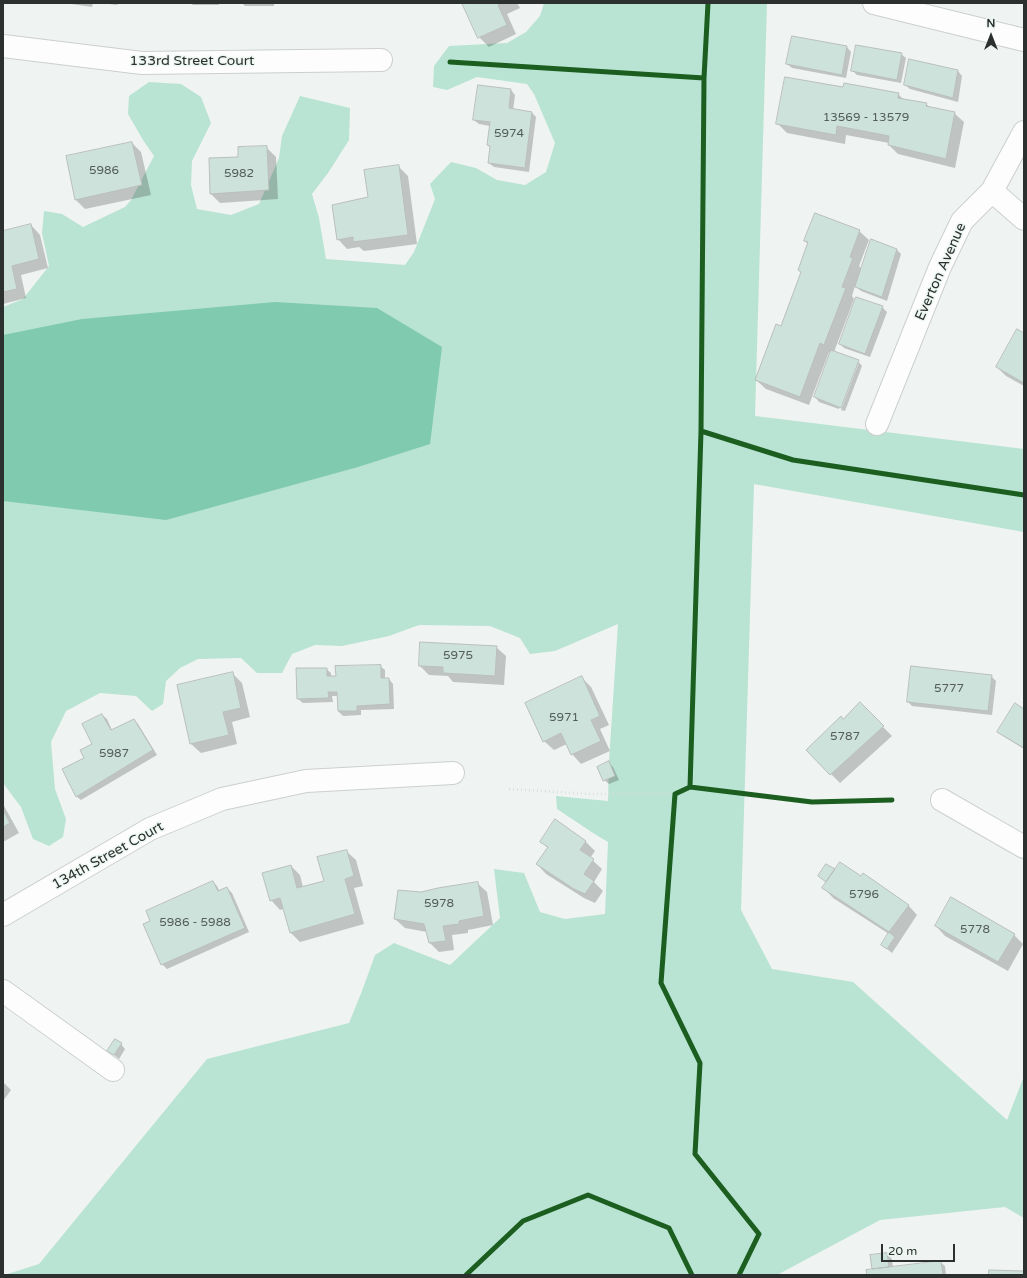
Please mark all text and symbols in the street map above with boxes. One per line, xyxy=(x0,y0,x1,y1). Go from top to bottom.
north arrow xyxy=(971,16,1011,56)
text: N xyxy=(987,17,995,30)
street label: 133rd Street Court xyxy=(130,53,254,69)
house number: 13569 - 13579 xyxy=(823,111,909,125)
house number: 5974 xyxy=(494,127,524,141)
house number: 5986 xyxy=(89,164,119,178)
house number: 5982 xyxy=(224,167,254,181)
street label: Everton Avenue xyxy=(912,220,970,324)
house number: 5975 xyxy=(443,649,473,663)
house number: 5777 xyxy=(934,682,964,696)
house number: 5971 xyxy=(549,711,579,725)
house number: 5787 xyxy=(830,730,860,744)
house number: 5987 xyxy=(99,747,129,761)
street label: 134th Street Court xyxy=(49,818,167,894)
house number: 5796 xyxy=(849,888,879,902)
house number: 5978 xyxy=(424,897,454,911)
house number: 5986 - 5988 xyxy=(159,916,231,930)
house number: 5778 xyxy=(960,923,990,937)
scale bar xyxy=(883,1236,957,1262)
text: 20 m xyxy=(888,1244,917,1258)

